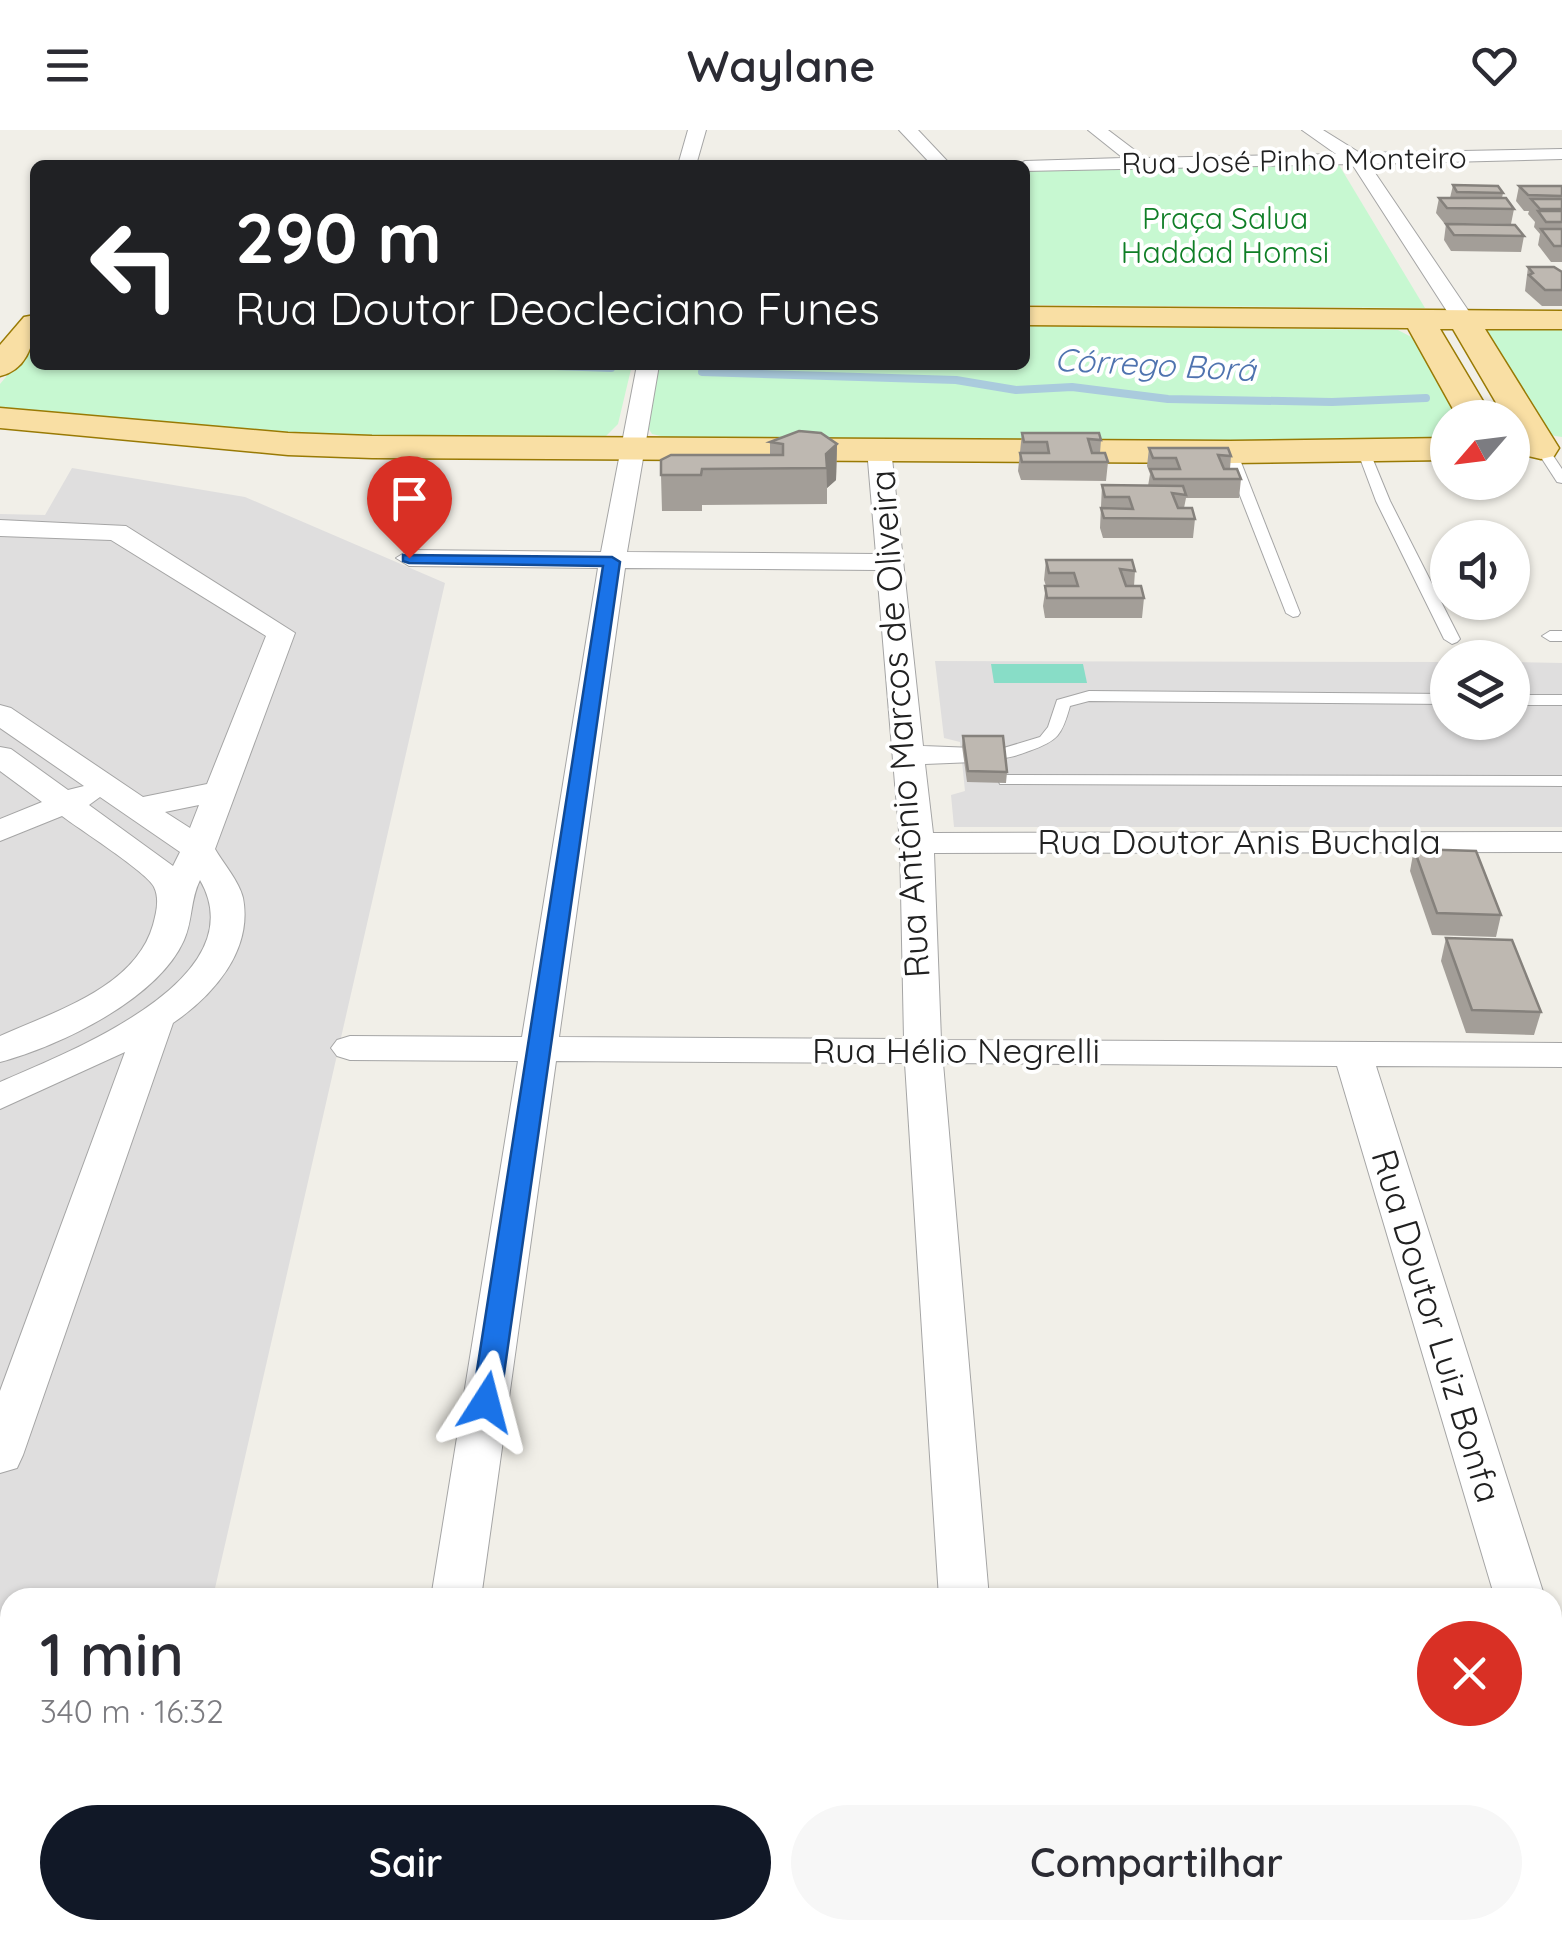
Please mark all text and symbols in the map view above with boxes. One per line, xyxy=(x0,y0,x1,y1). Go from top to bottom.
text: Waylane xyxy=(687,37,875,93)
icon: menu xyxy=(40,38,95,93)
icon: heart xyxy=(1467,38,1522,93)
street label: Rua José Pinho Monteiro xyxy=(1121,138,1467,182)
text: 290 m xyxy=(235,193,442,281)
park label: Praça Salua Haddad Homsi xyxy=(1121,199,1329,271)
icon: left xyxy=(70,200,200,330)
text: Rua Doutor Deocleciano Funes xyxy=(235,280,880,336)
water label: Córrego Borá xyxy=(1054,339,1258,389)
north arrow xyxy=(1430,400,1530,500)
map controls xyxy=(1430,400,1530,740)
pin xyxy=(367,456,452,559)
street label: Rua Antônio Marcos de Oliveira xyxy=(859,469,939,979)
icon: arrive xyxy=(382,471,437,526)
button: sound xyxy=(1430,520,1530,620)
button: layers xyxy=(1430,640,1530,740)
street label: Rua Doutor Anis Buchala xyxy=(1037,819,1441,863)
street label: Rua Hélio Negrelli xyxy=(812,1028,1100,1072)
street label: Rua Doutor Luiz Bonfa xyxy=(1362,1144,1512,1507)
position arrow xyxy=(434,1350,538,1454)
text: 1 min xyxy=(40,1616,184,1691)
button: close xyxy=(1417,1621,1522,1726)
text: 340 m · 16:32 xyxy=(40,1691,224,1731)
button: Sair xyxy=(40,1805,771,1920)
button: Compartilhar xyxy=(791,1805,1522,1920)

